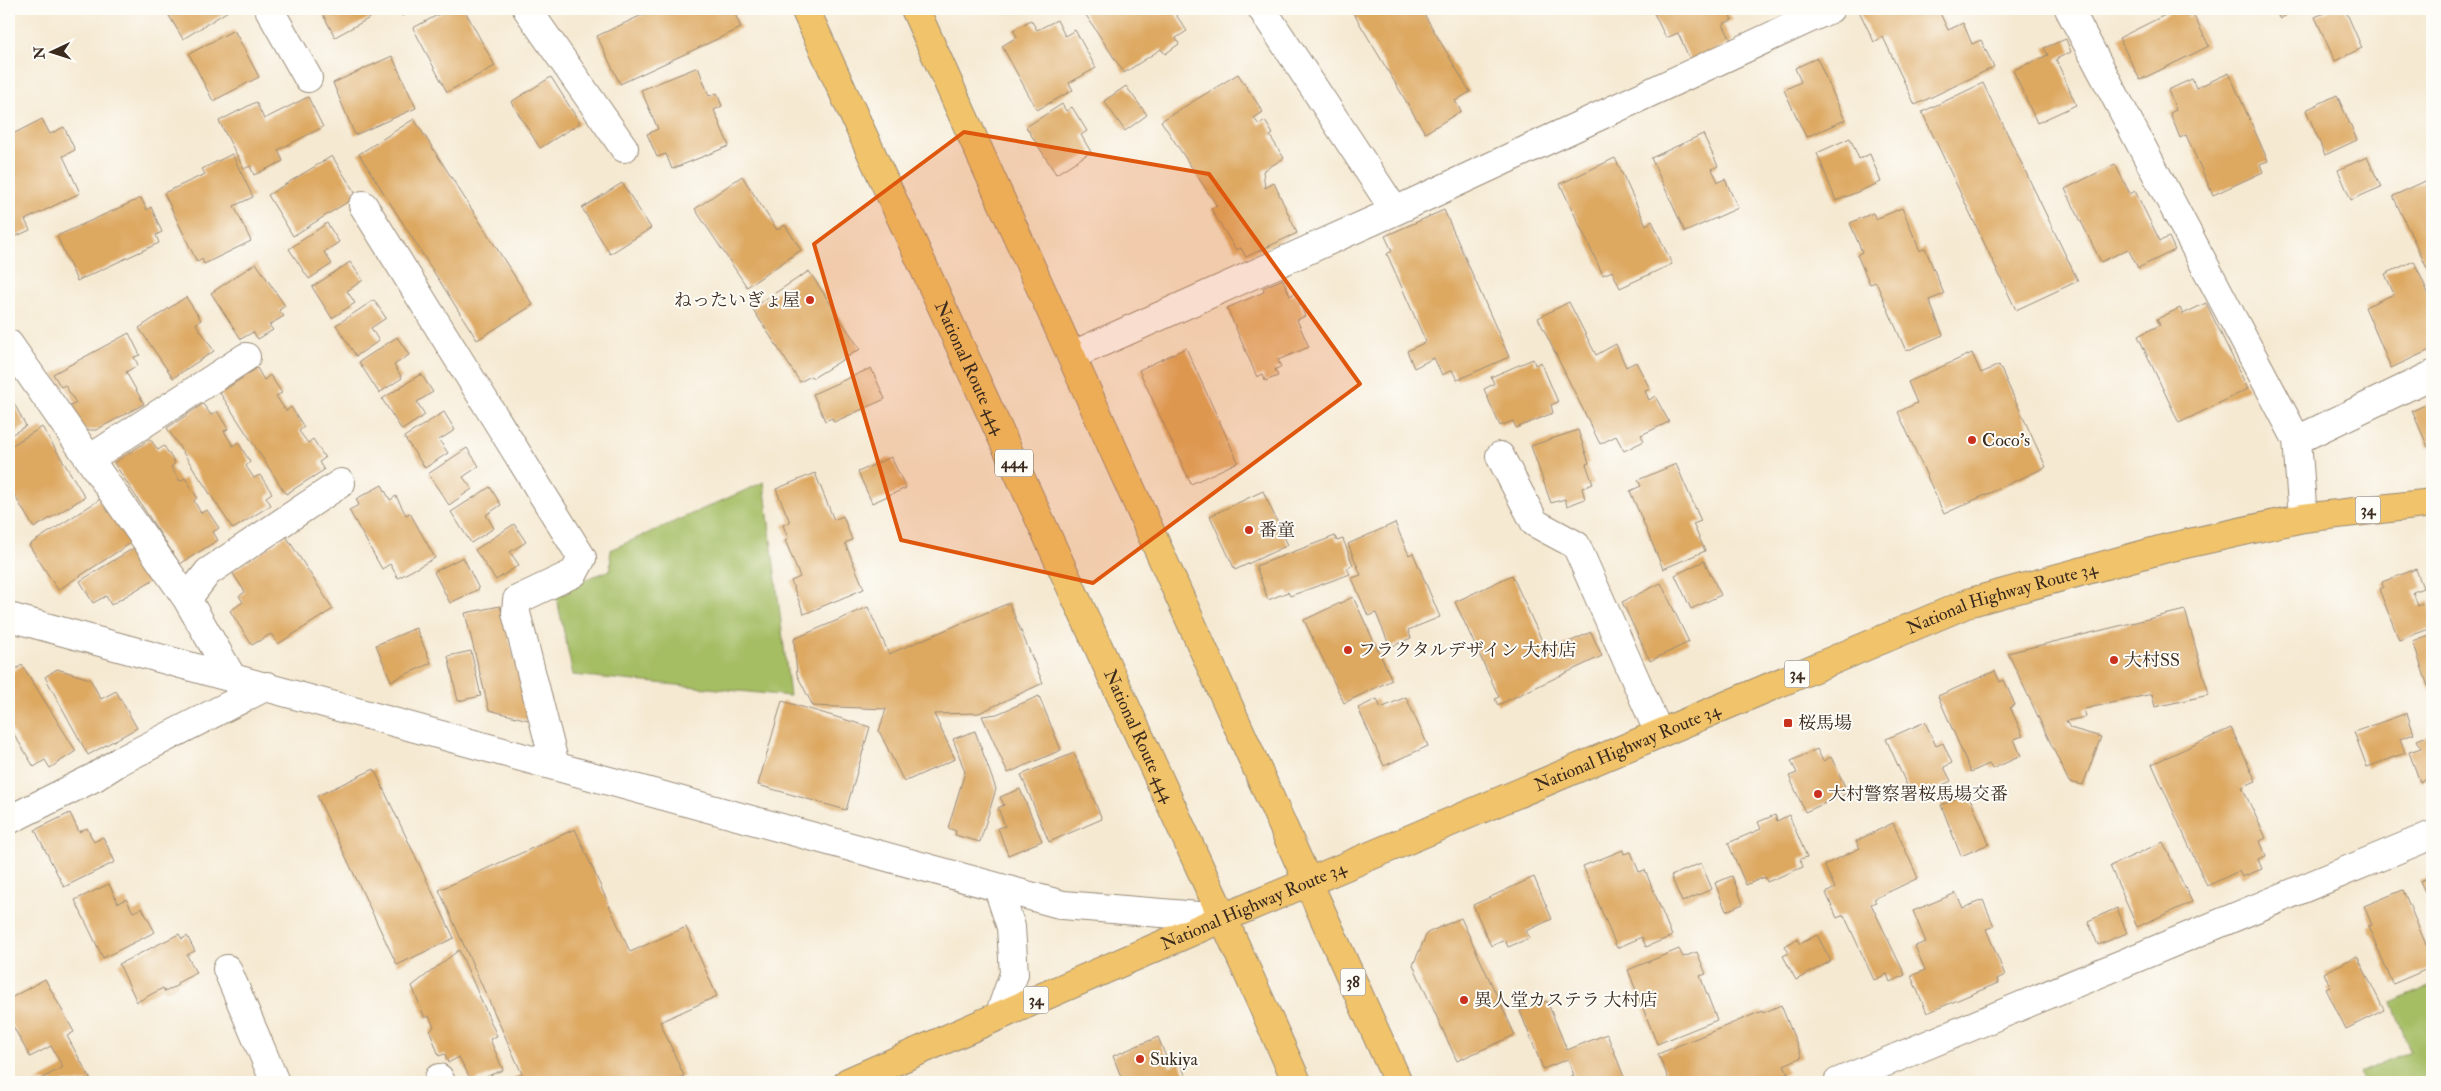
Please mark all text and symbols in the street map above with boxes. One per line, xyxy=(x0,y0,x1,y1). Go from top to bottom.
north arrow xyxy=(28,28,78,78)
text: N xyxy=(31,46,49,61)
place label: ねったいぎょ屋 xyxy=(674,289,800,312)
marker: ねったいぎょ屋 xyxy=(804,294,816,306)
street label: National Route 444 xyxy=(929,297,1011,439)
place label: Coco's xyxy=(1982,429,2030,452)
marker: Coco's xyxy=(1966,434,1978,446)
road number: 444 xyxy=(995,449,1033,476)
road number: 34 xyxy=(2356,496,2380,524)
place label: 番童 xyxy=(1259,519,1295,542)
marker: 番童 xyxy=(1243,524,1255,536)
street label: National Highway Route 34 xyxy=(1903,556,2101,639)
place label: フラクタルデザイン 大村店 xyxy=(1358,639,1576,662)
marker: フラクタルデザイン 大村店 xyxy=(1342,644,1354,656)
place label: 大村SS xyxy=(2124,649,2180,672)
marker: 大村SS xyxy=(2108,654,2120,666)
road number: 34 xyxy=(1784,661,1810,688)
street label: National Route 444 xyxy=(1099,665,1180,807)
street label: National Highway Route 34 xyxy=(1531,697,1725,797)
place label: 桜馬場 xyxy=(1798,712,1852,735)
marker: 桜馬場 xyxy=(1782,717,1794,729)
place label: 大村警察署桜馬場交番 xyxy=(1828,783,2008,806)
marker: 大村警察署桜馬場交番 xyxy=(1812,788,1824,800)
street label: National Highway Route 34 xyxy=(1157,855,1351,955)
road number: 38 xyxy=(1340,969,1366,996)
road number: 34 xyxy=(1024,986,1048,1014)
place label: 異人堂カステラ 大村店 xyxy=(1474,989,1657,1012)
marker: 異人堂カステラ 大村店 xyxy=(1458,994,1470,1006)
place label: Sukiya xyxy=(1150,1048,1198,1071)
marker: Sukiya xyxy=(1134,1053,1146,1065)

